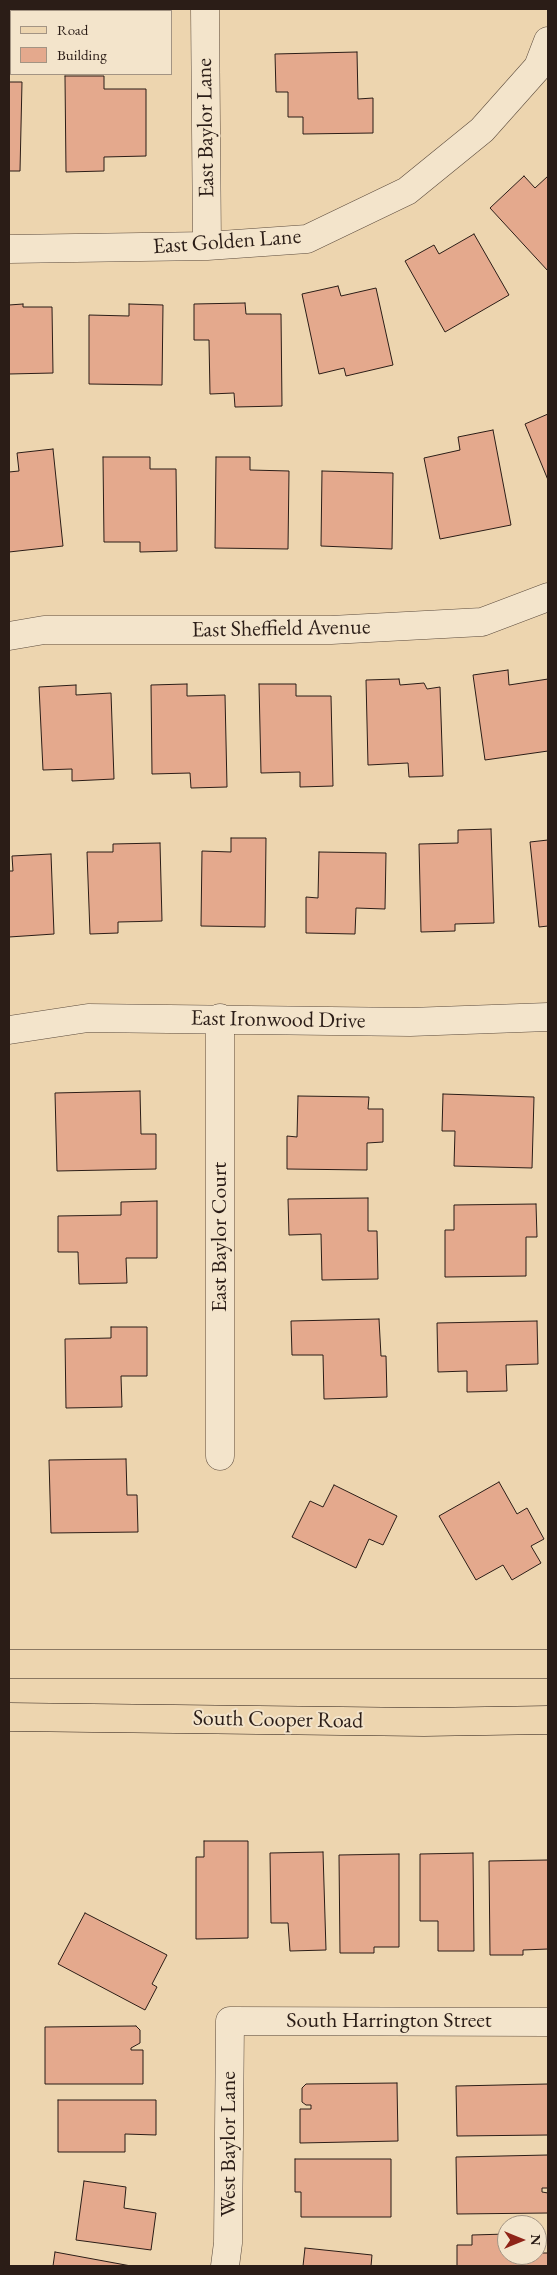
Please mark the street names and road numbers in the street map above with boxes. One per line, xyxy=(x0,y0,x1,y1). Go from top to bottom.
street label: East Baylor Lane xyxy=(192,58,220,198)
street label: East Golden Lane xyxy=(152,224,302,260)
street label: East Sheffield Avenue xyxy=(191,614,371,644)
street label: East Ironwood Drive xyxy=(190,1005,366,1035)
street label: East Baylor Court xyxy=(207,1162,233,1312)
street label: South Cooper Road xyxy=(193,1705,363,1735)
street label: South Harrington Street xyxy=(286,2008,492,2034)
street label: West Baylor Lane xyxy=(216,2071,242,2217)

